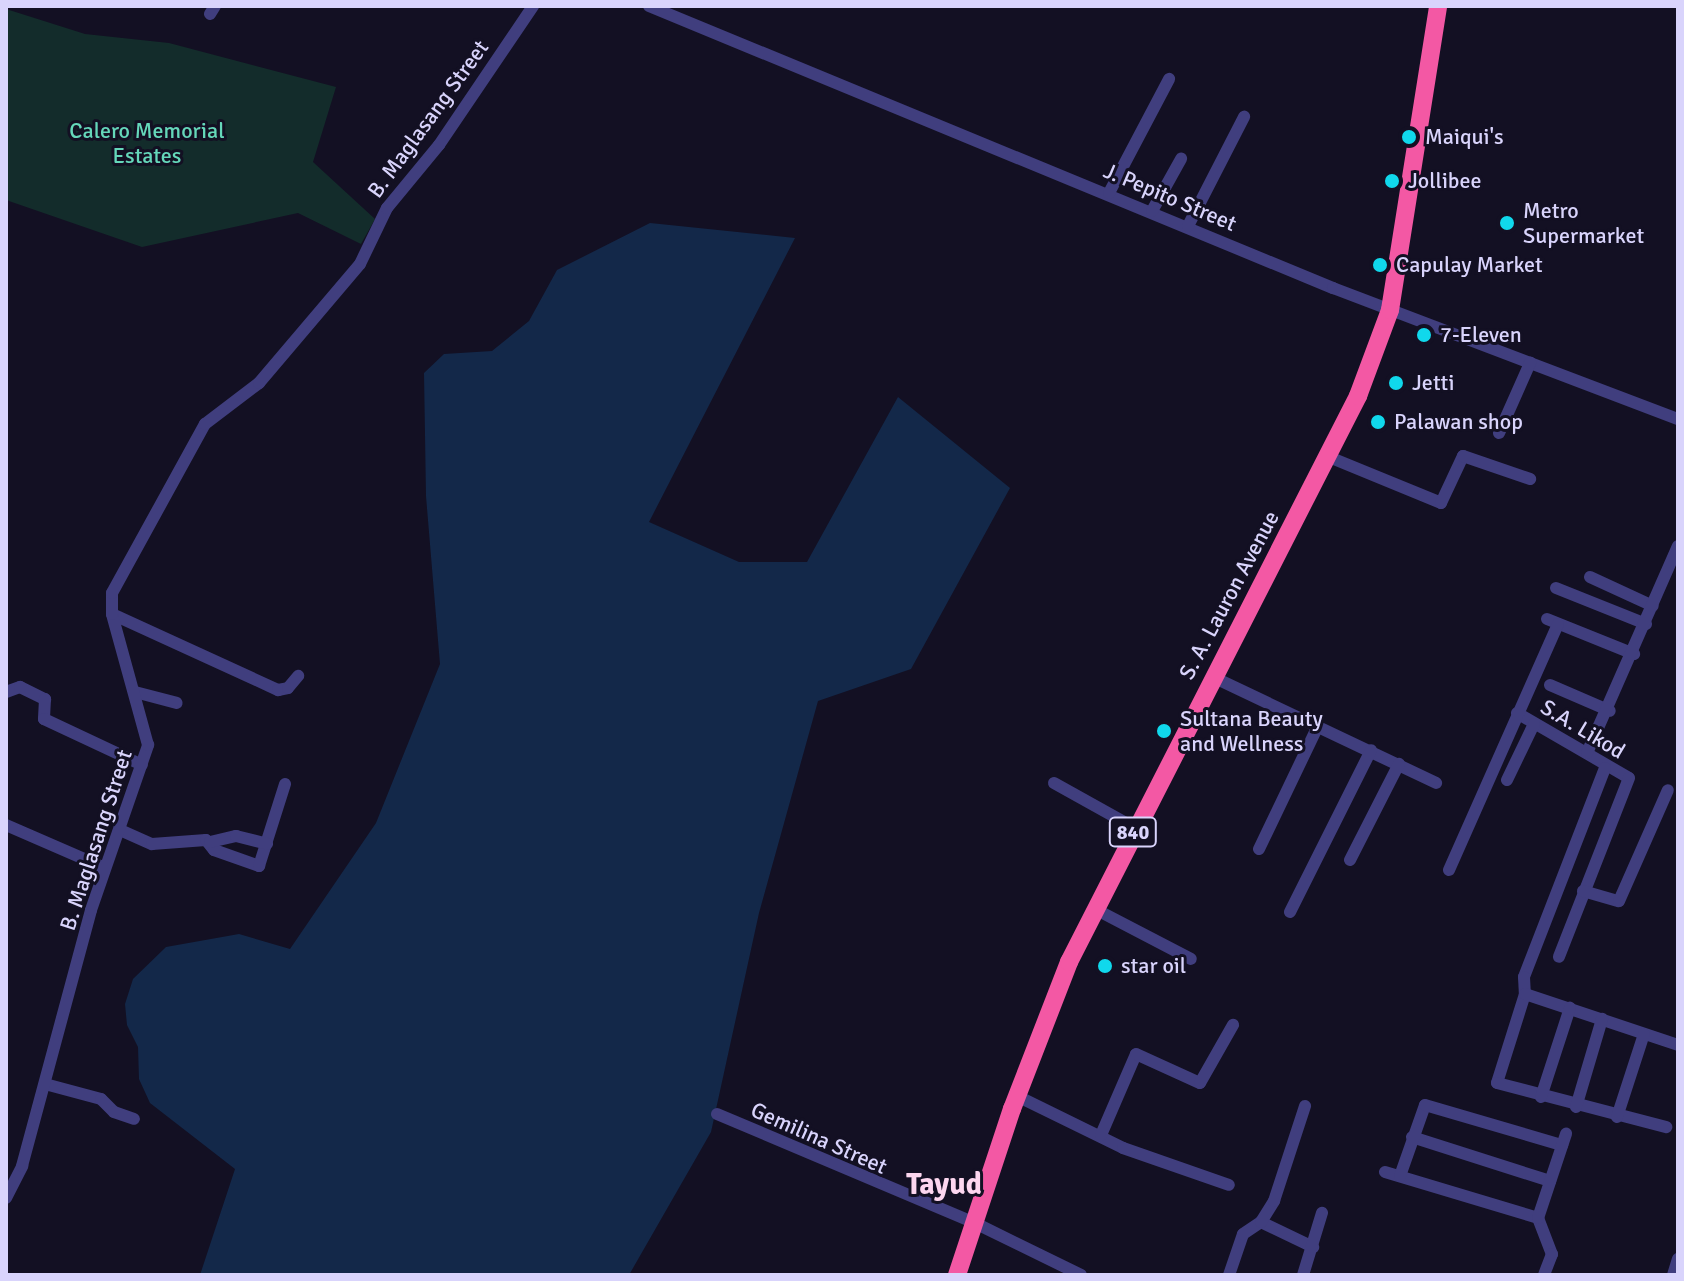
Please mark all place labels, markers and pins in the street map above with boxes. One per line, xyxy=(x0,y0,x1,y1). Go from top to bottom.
place label: Maiqui's xyxy=(1425,124,1504,150)
marker: Maiqui's xyxy=(1400,128,1418,146)
place label: Jollibee xyxy=(1408,168,1481,194)
marker: Jollibee xyxy=(1383,172,1401,190)
place label: Metro Supermarket xyxy=(1523,197,1644,248)
marker: Metro Supermarket xyxy=(1498,214,1516,232)
place label: Capulay Market xyxy=(1396,252,1543,278)
marker: Capulay Market xyxy=(1371,256,1389,274)
place label: 7-Eleven xyxy=(1440,322,1522,348)
marker: 7-Eleven xyxy=(1415,326,1433,344)
place label: Jetti xyxy=(1412,370,1454,396)
marker: Jetti xyxy=(1387,374,1405,392)
place label: Palawan shop xyxy=(1394,409,1523,435)
marker: Palawan shop xyxy=(1369,413,1387,431)
place label: Sultana Beauty and Wellness xyxy=(1180,705,1323,756)
marker: Sultana Beauty and Wellness xyxy=(1155,722,1173,740)
place label: star oil xyxy=(1121,953,1186,979)
marker: star oil xyxy=(1096,957,1114,975)

